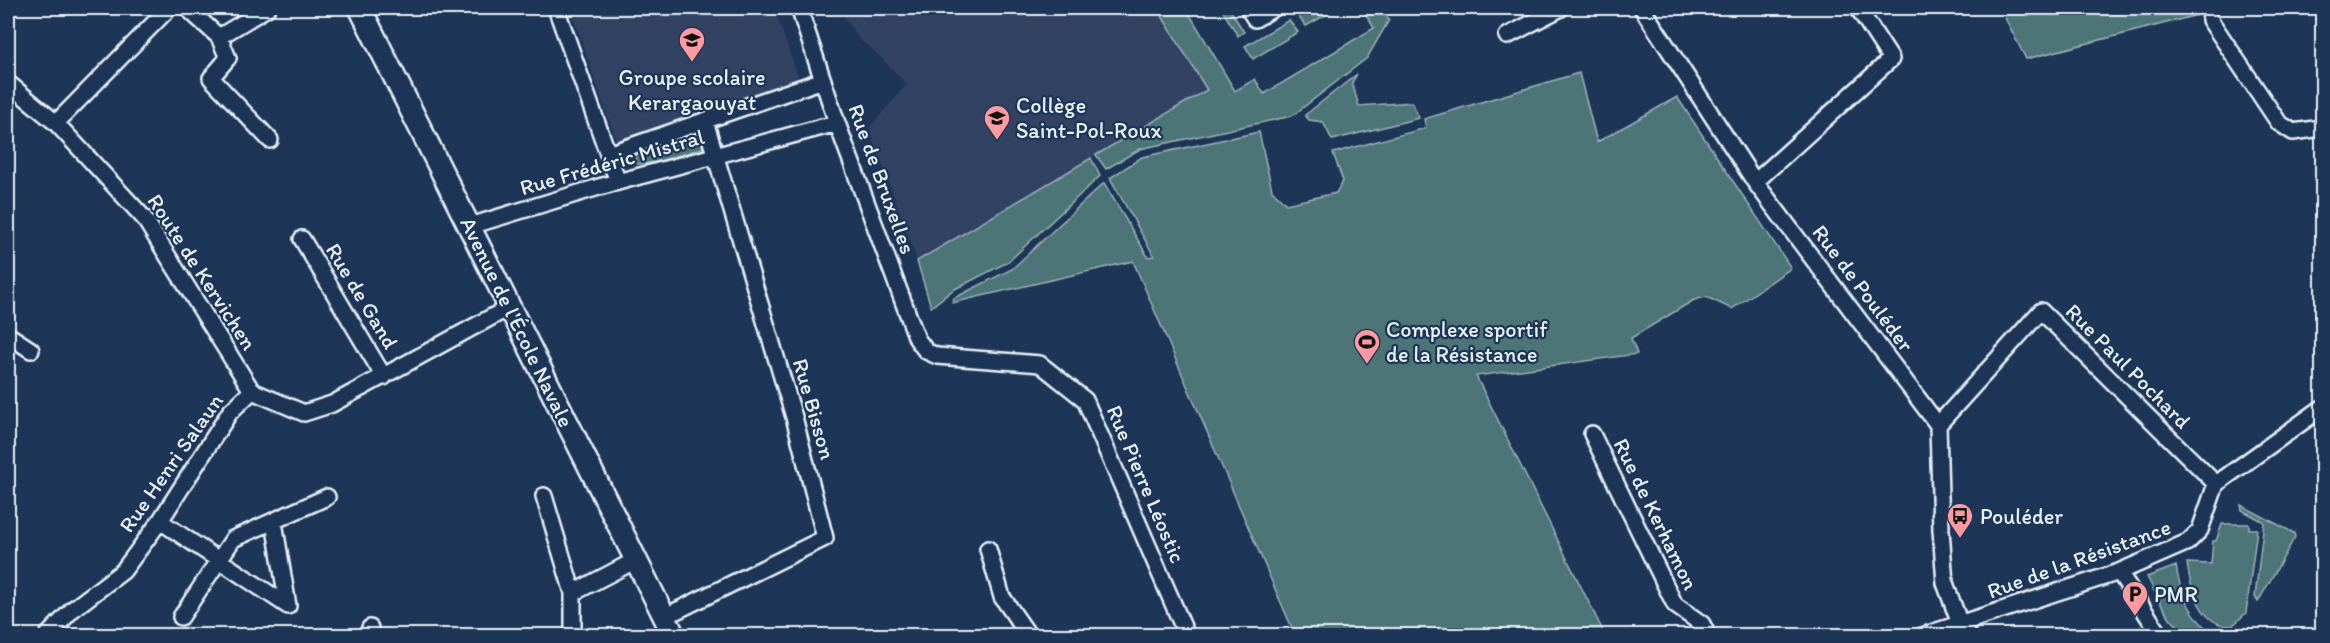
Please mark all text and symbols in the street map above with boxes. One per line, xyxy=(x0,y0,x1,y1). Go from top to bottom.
school or university icon: Groupe scolaire Kerargaouyat xyxy=(677,25,707,63)
place label: Groupe scolaire Kerargaouyat xyxy=(619,64,765,116)
place label: Collège Saint-Pol-Roux xyxy=(1016,92,1162,144)
street label: Rue de Bruxelles xyxy=(842,100,922,258)
school or university icon: Collège Saint-Pol-Roux xyxy=(982,103,1012,141)
street label: Rue Frédéric Mistral xyxy=(517,123,707,201)
street label: Route de Kervichen xyxy=(141,189,263,356)
street label: Avenue de l'École Navale xyxy=(454,212,580,432)
street label: Rue de Pouléder xyxy=(1807,219,1920,357)
street label: Rue de Gand xyxy=(320,238,404,354)
street label: Rue Paul Pochard xyxy=(2060,298,2196,434)
place label: Complexe sportif de la Résistance xyxy=(1386,316,1548,368)
sports icon: Complexe sportif de la Résistance xyxy=(1352,327,1382,365)
street label: Rue Bisson xyxy=(787,355,841,463)
street label: Rue Henri Salaun xyxy=(113,388,229,538)
street label: Rue Pierre Léostic xyxy=(1101,401,1191,567)
street label: Rue de Kerhamon xyxy=(1608,434,1704,594)
bus stop icon: Pouléder xyxy=(1945,501,1975,539)
place label: Pouléder xyxy=(1980,503,2063,530)
street label: Rue de la Résistance xyxy=(1984,513,2174,605)
parking icon: PMR xyxy=(2120,579,2150,617)
place label: PMR xyxy=(2154,581,2198,608)

